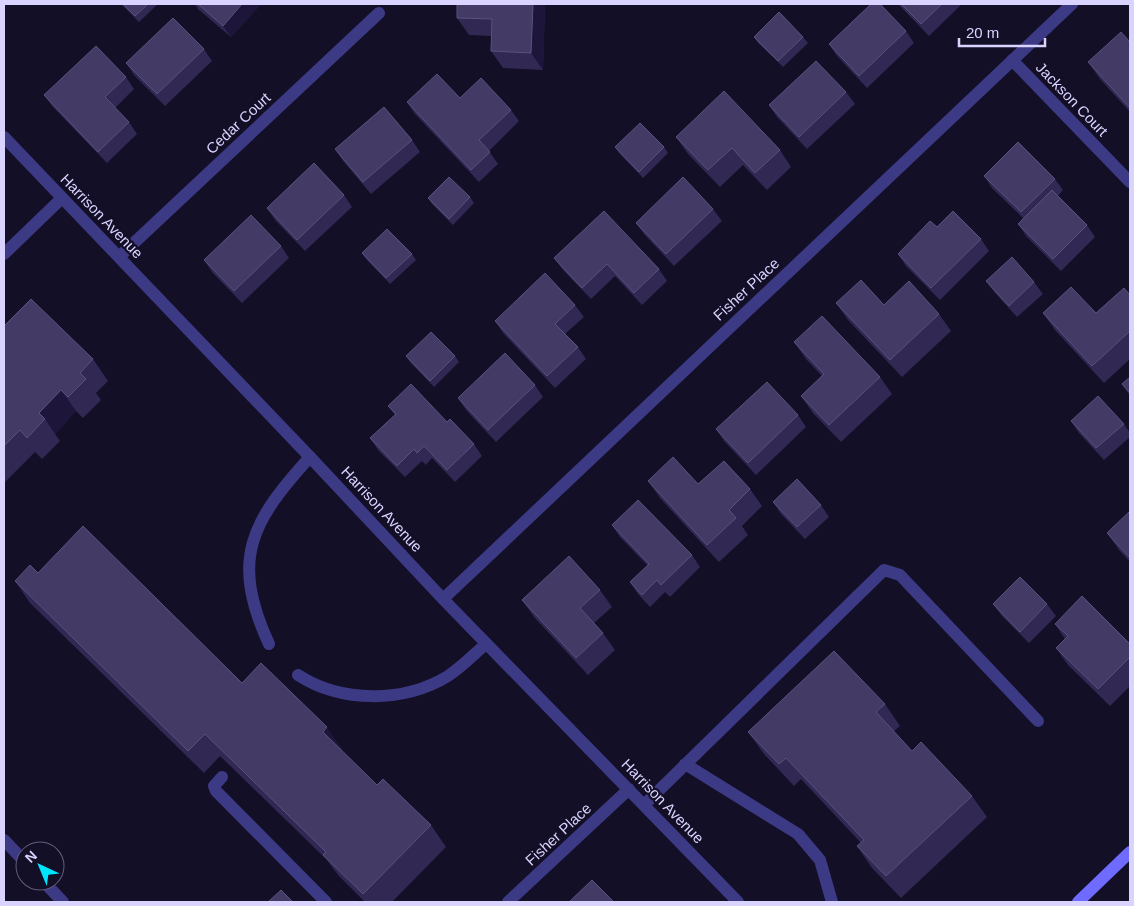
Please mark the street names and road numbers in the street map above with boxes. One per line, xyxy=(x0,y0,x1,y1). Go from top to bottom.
street label: Jackson Court xyxy=(1033,59,1112,140)
street label: Cedar Court xyxy=(202,88,274,157)
street label: Harrison Avenue xyxy=(57,170,147,262)
street label: Fisher Place xyxy=(710,254,782,324)
street label: Harrison Avenue xyxy=(338,463,426,555)
street label: Harrison Avenue xyxy=(618,755,708,847)
street label: Fisher Place xyxy=(522,799,594,869)

